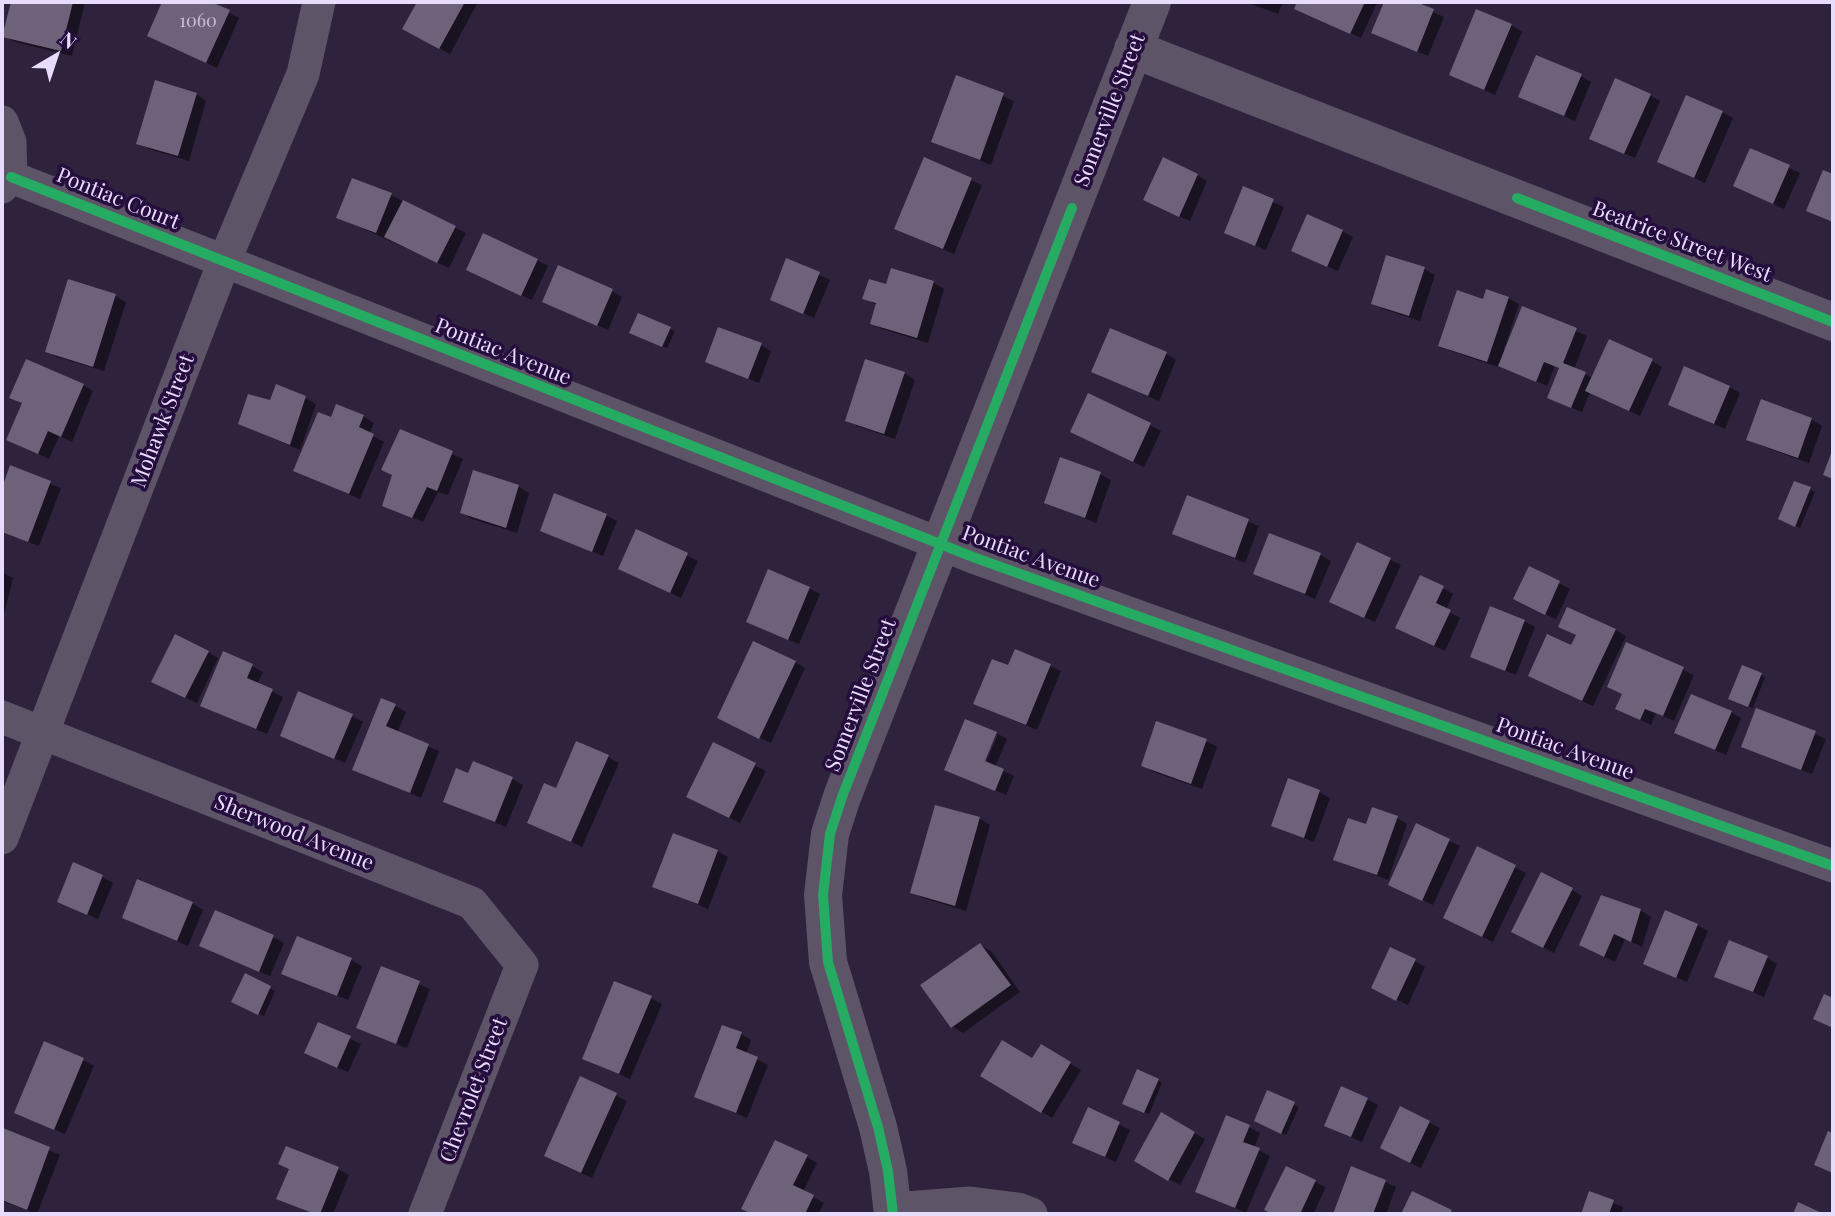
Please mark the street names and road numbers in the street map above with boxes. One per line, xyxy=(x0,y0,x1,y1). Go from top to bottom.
street label: Somerville Street xyxy=(1069,30,1151,190)
street label: Pontiac Court xyxy=(53,163,183,235)
street label: Beatrice Street West xyxy=(1589,196,1775,288)
street label: Pontiac Avenue xyxy=(431,313,575,391)
street label: Mohawk Street xyxy=(126,351,200,491)
street label: Pontiac Avenue xyxy=(959,520,1103,594)
street label: Somerville Street xyxy=(820,615,902,775)
street label: Pontiac Avenue xyxy=(1493,712,1637,786)
street label: Sherwood Avenue xyxy=(211,790,377,876)
street label: Chevrolet Street xyxy=(435,1014,513,1166)

